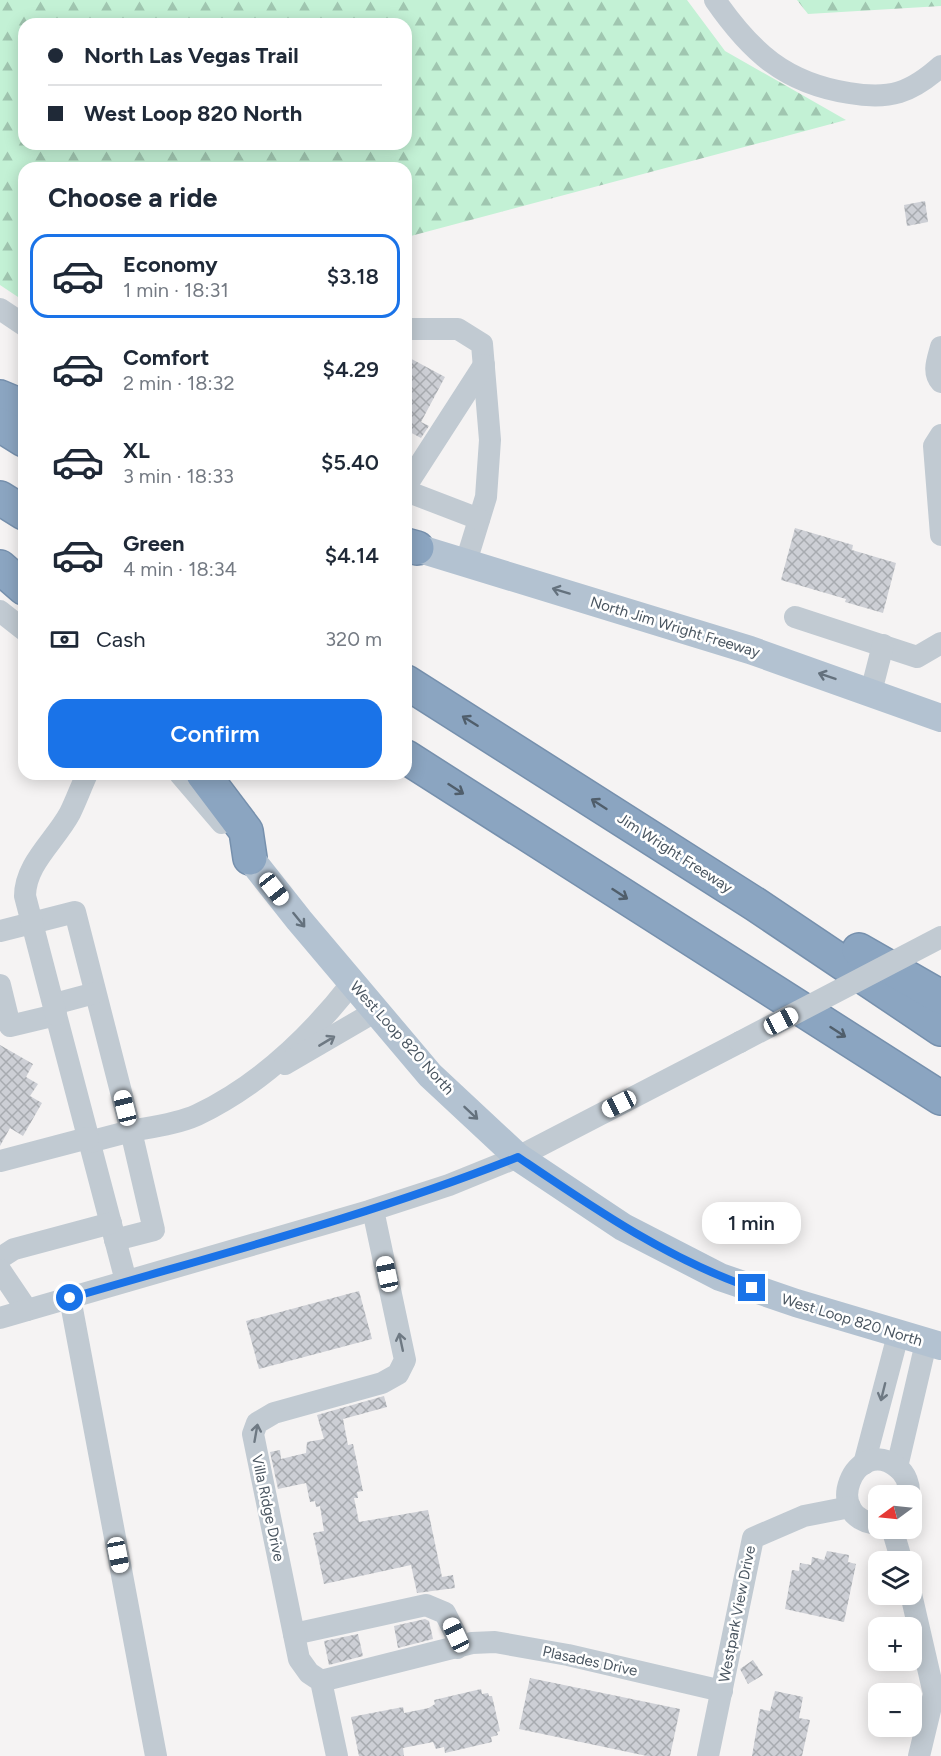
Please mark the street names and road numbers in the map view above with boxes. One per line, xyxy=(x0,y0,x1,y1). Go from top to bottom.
street label: North Jim Wright Freeway xyxy=(588,593,762,661)
street label: Jim Wright Freeway xyxy=(614,809,736,897)
street label: West Loop 820 North xyxy=(346,978,458,1098)
street label: West Loop 820 North xyxy=(779,1290,925,1350)
street label: Villa Ridge Drive xyxy=(248,1453,288,1563)
street label: Westpark View Drive xyxy=(715,1544,759,1684)
street label: Plasades Drive xyxy=(541,1642,639,1680)

